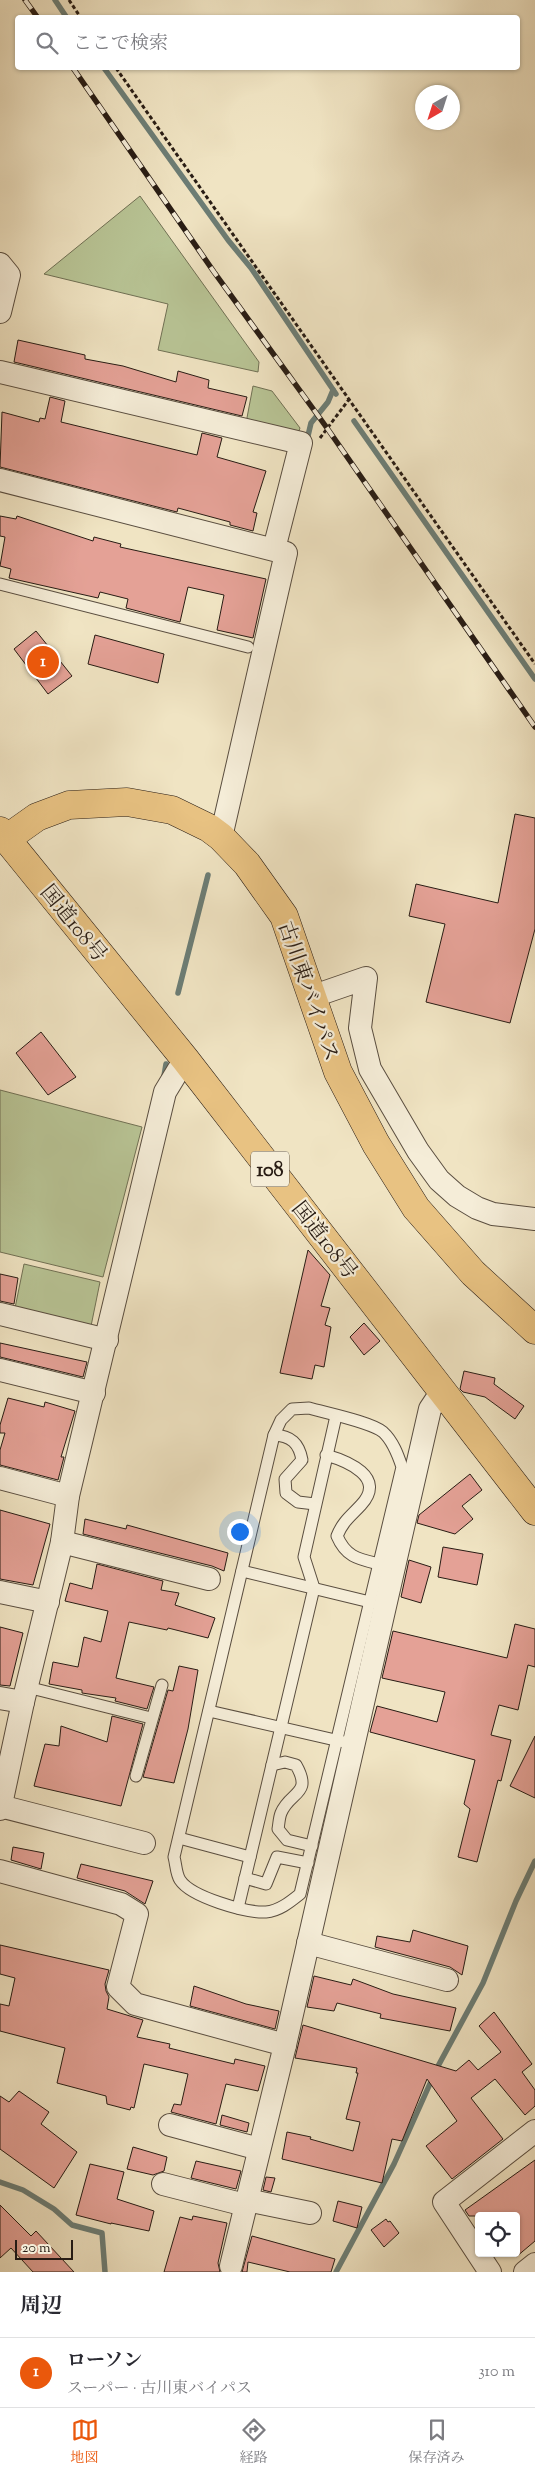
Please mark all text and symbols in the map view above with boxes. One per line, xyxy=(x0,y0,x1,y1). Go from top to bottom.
search box xyxy=(15,15,520,70)
icon: search xyxy=(33,29,61,57)
text: ここで検索 xyxy=(73,31,168,58)
north arrow xyxy=(415,85,460,130)
pin: 1 xyxy=(27,643,59,681)
street label: 国道108号 xyxy=(32,879,113,969)
street label: 古川東バイパス xyxy=(269,917,345,1066)
road number: 108 xyxy=(251,1152,289,1186)
street label: 国道108号 xyxy=(283,1196,363,1287)
your location xyxy=(227,1519,253,1545)
map controls xyxy=(475,2212,520,2257)
button: locate xyxy=(475,2212,520,2257)
scale bar xyxy=(15,2237,72,2260)
text: 20 m xyxy=(22,2239,51,2259)
text: 周辺 xyxy=(20,2292,62,2322)
text: ローソン xyxy=(67,2348,142,2375)
text: 1 xyxy=(33,2361,39,2384)
text: 310 m xyxy=(478,2361,515,2384)
text: スーパー · 古川東バイパス xyxy=(67,2378,252,2401)
tab: 地図 xyxy=(71,2416,99,2469)
tab: 経路 xyxy=(240,2416,268,2469)
tab: 保存済み xyxy=(409,2416,465,2469)

